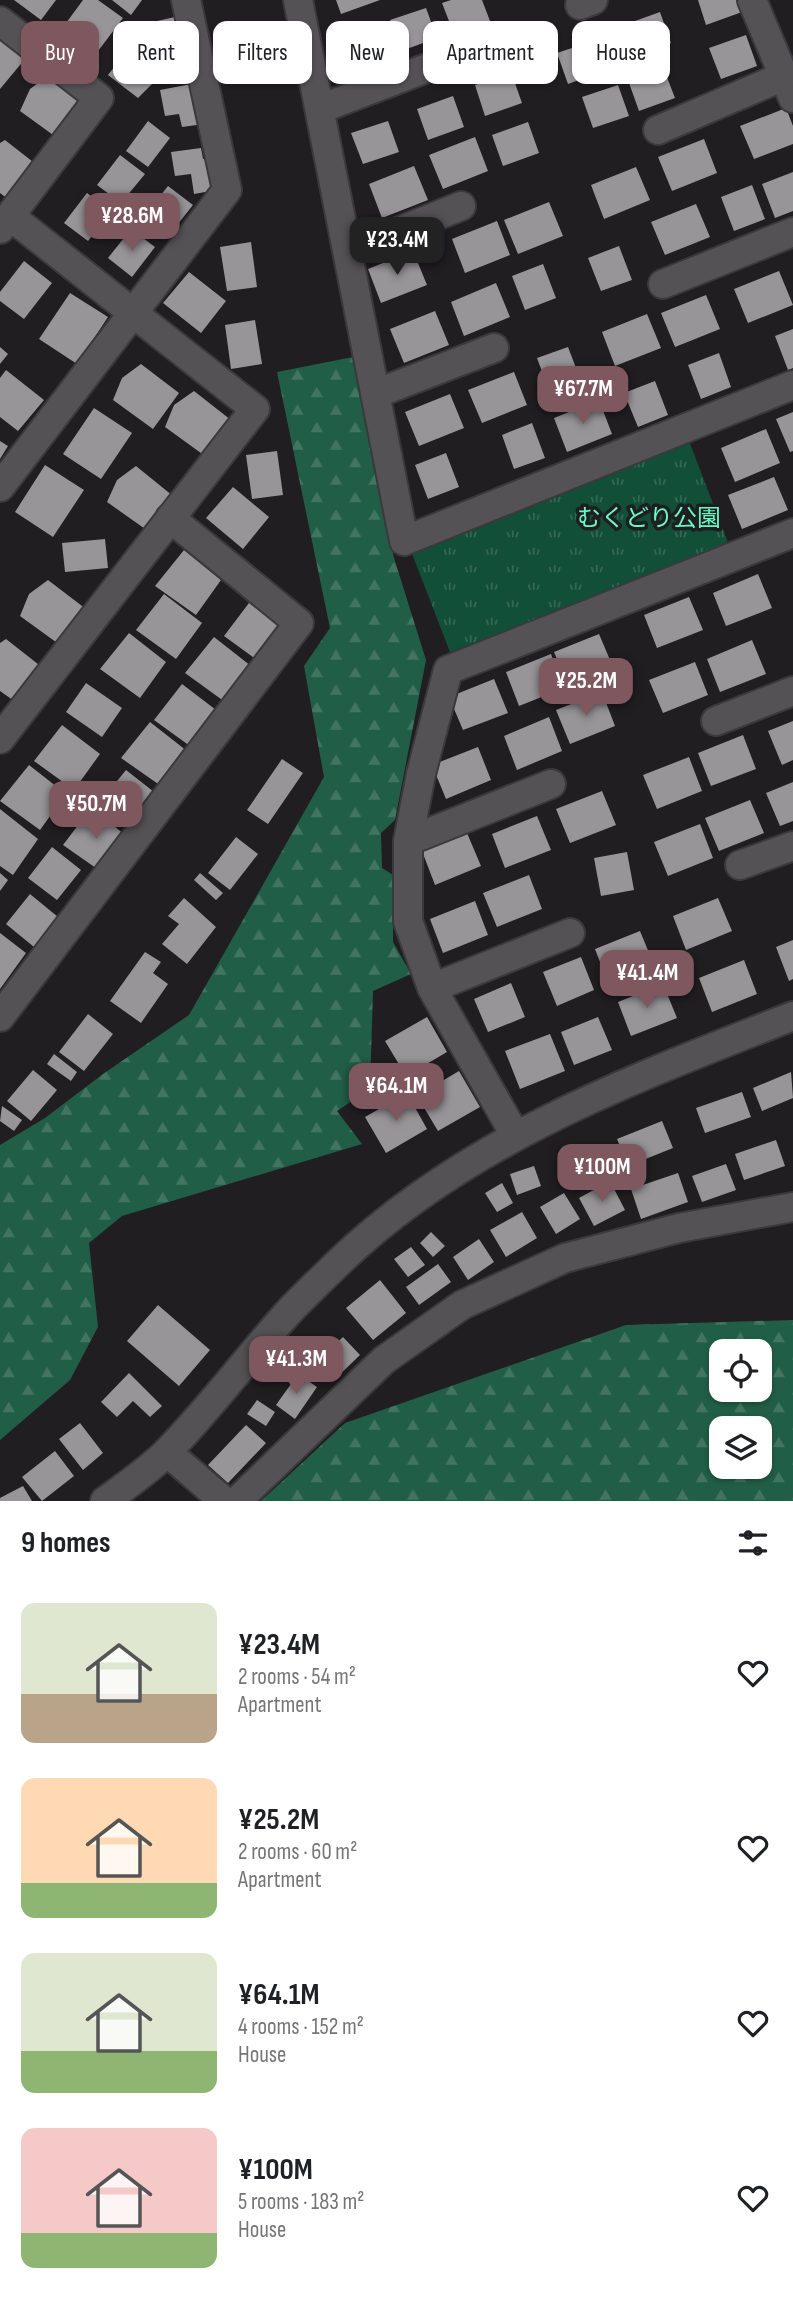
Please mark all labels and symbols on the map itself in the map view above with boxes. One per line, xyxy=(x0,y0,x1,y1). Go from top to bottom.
pin: ¥28.6M xyxy=(75,194,189,253)
pin: ¥23.4M xyxy=(340,218,454,277)
pin: ¥67.7M xyxy=(526,366,640,426)
park label: むくどり公園 xyxy=(577,504,721,533)
pin: ¥25.2M xyxy=(529,658,643,718)
pin: ¥50.7M xyxy=(39,782,153,841)
pin: ¥41.4M xyxy=(590,950,704,1010)
pin: ¥64.1M xyxy=(339,1064,453,1123)
pin: ¥100M xyxy=(553,1144,651,1204)
pin: ¥41.3M xyxy=(239,1336,353,1396)

